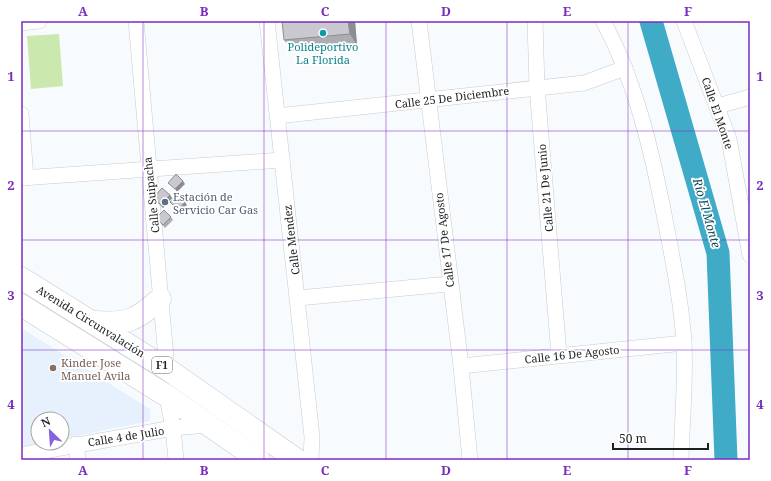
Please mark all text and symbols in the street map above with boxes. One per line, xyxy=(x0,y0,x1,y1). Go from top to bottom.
text: A xyxy=(78,2,88,20)
text: B xyxy=(200,2,209,20)
text: C xyxy=(321,2,330,20)
text: D xyxy=(441,2,451,20)
text: E xyxy=(563,2,572,20)
text: F xyxy=(684,2,692,20)
marker: Polideportivo La Florida xyxy=(318,28,328,38)
place label: Polideportivo La Florida xyxy=(288,39,358,67)
text: 1 xyxy=(7,67,15,85)
text: 1 xyxy=(756,67,764,85)
street label: Calle El Monte xyxy=(699,75,737,151)
street label: Calle 25 De Diciembre xyxy=(394,83,510,111)
street label: Calle 21 De Junio xyxy=(534,143,556,233)
street label: Calle Suipacha xyxy=(140,156,162,234)
water label: Río El Monte xyxy=(689,175,725,250)
text: 2 xyxy=(7,176,15,194)
text: 2 xyxy=(756,176,764,194)
place label: Estación de Servicio Car Gas xyxy=(173,189,258,217)
street label: Calle 17 De Agosto xyxy=(431,192,457,288)
marker: Estación de Servicio Car Gas xyxy=(160,197,170,207)
street label: Calle Mendez xyxy=(279,204,303,276)
street label: Avenida Circunvalación xyxy=(34,281,148,361)
text: 3 xyxy=(7,286,15,304)
text: 3 xyxy=(756,286,764,304)
street label: Calle 16 De Agosto xyxy=(524,342,620,366)
place label: Kinder Jose Manuel Avila xyxy=(61,355,130,383)
road number: F1 xyxy=(152,357,172,373)
marker: Kinder Jose Manuel Avila xyxy=(48,363,58,373)
text: 4 xyxy=(7,395,15,413)
text: 4 xyxy=(756,395,764,413)
north arrow xyxy=(30,411,70,451)
text: N xyxy=(38,413,53,430)
street label: Calle 4 de Julio xyxy=(87,423,165,449)
scale bar xyxy=(613,425,708,451)
text: 50 m xyxy=(619,430,647,447)
text: A xyxy=(78,461,88,479)
text: B xyxy=(200,461,209,479)
text: C xyxy=(321,461,330,479)
text: D xyxy=(441,461,451,479)
text: E xyxy=(563,461,572,479)
text: F xyxy=(684,461,692,479)

